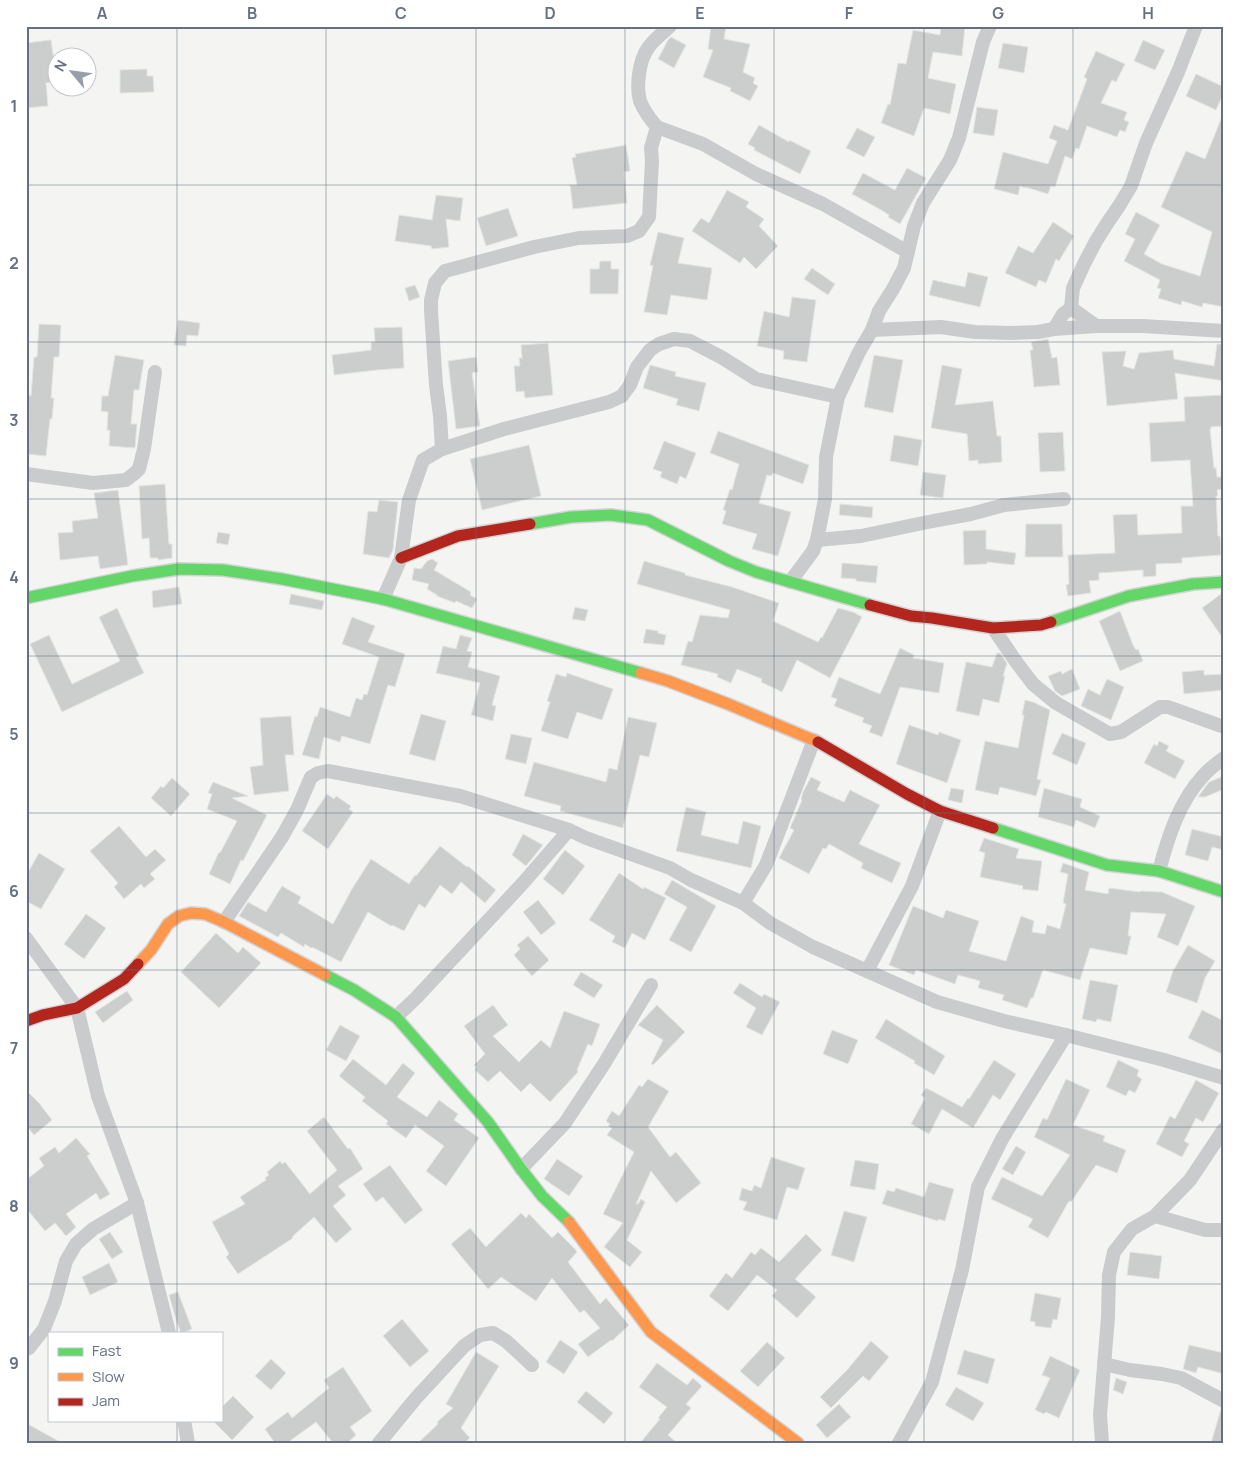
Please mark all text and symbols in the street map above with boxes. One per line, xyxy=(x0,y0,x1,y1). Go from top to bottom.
text: A xyxy=(97,2,108,24)
text: B xyxy=(247,2,257,24)
text: C xyxy=(395,2,407,24)
text: D xyxy=(544,2,556,24)
text: E xyxy=(695,2,705,24)
text: F xyxy=(845,2,854,24)
text: G xyxy=(992,2,1004,24)
text: H xyxy=(1142,2,1154,24)
north arrow xyxy=(48,48,98,98)
text: N xyxy=(49,56,71,74)
text: 1 xyxy=(10,95,18,117)
text: 2 xyxy=(9,252,19,274)
text: 3 xyxy=(9,409,19,431)
text: 4 xyxy=(9,566,19,588)
text: 5 xyxy=(9,723,19,745)
text: 6 xyxy=(9,880,19,902)
text: 7 xyxy=(10,1037,18,1059)
text: 8 xyxy=(9,1195,19,1217)
legend xyxy=(48,1332,222,1422)
text: Fast xyxy=(92,1340,121,1361)
text: 9 xyxy=(9,1352,19,1374)
text: Slow xyxy=(92,1366,125,1387)
text: Jam xyxy=(92,1390,120,1411)

